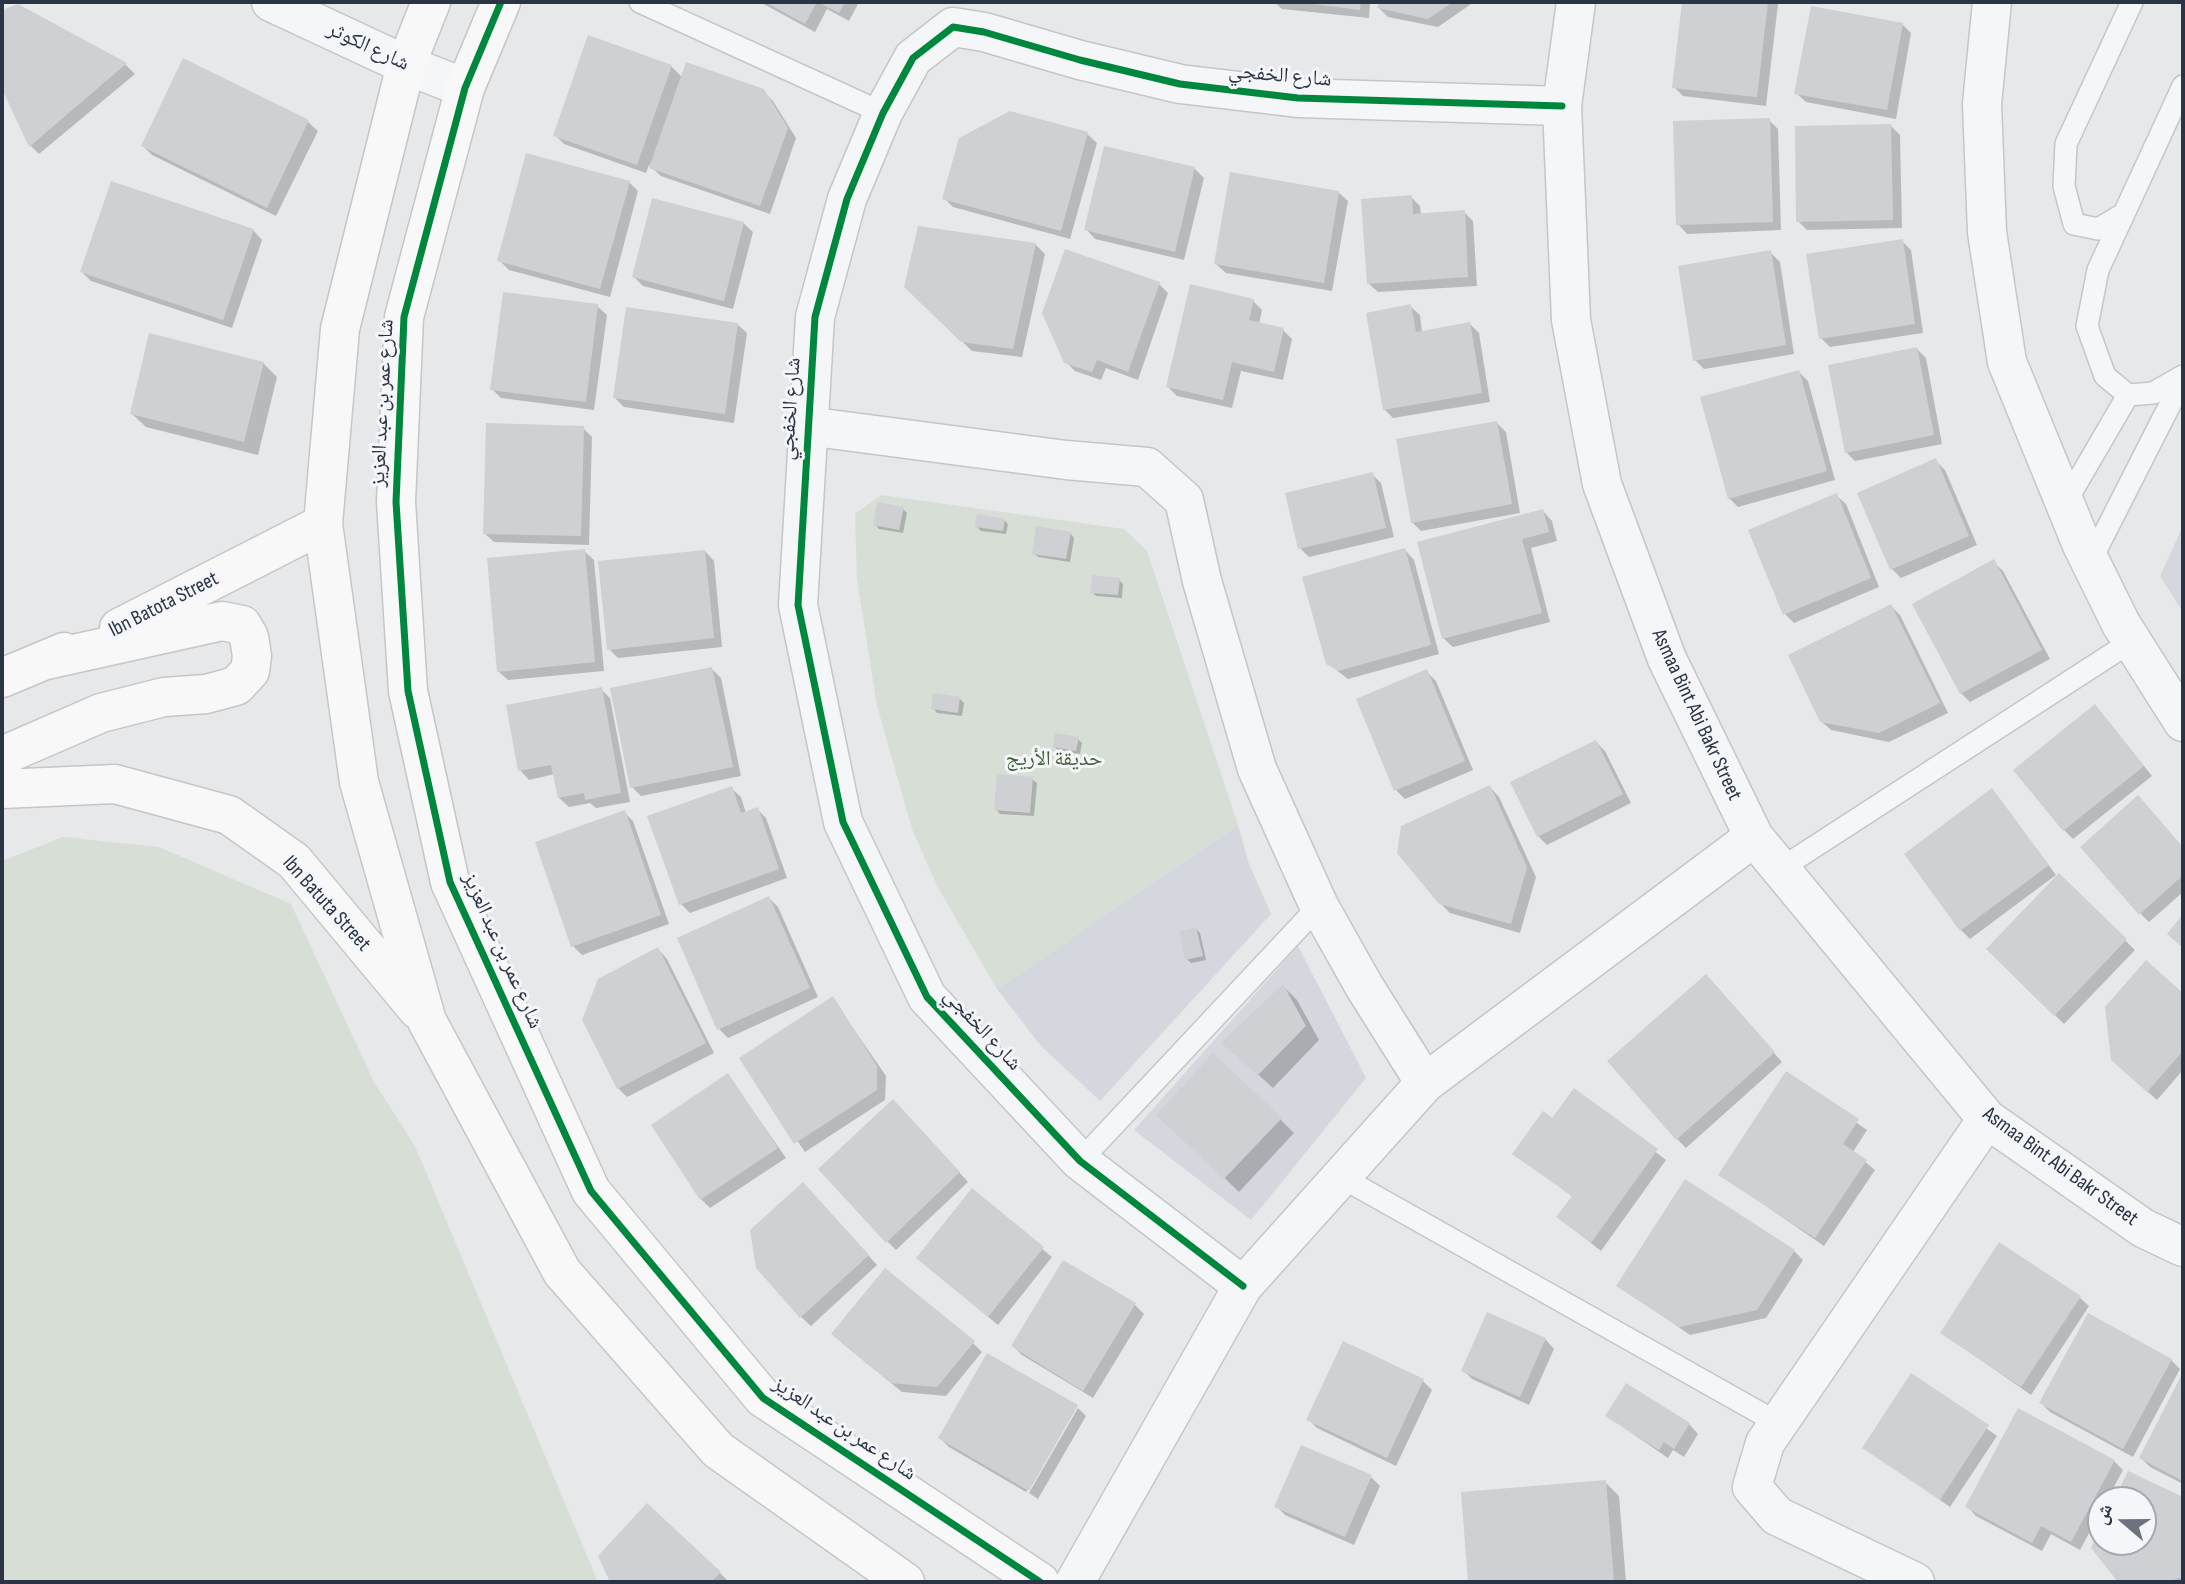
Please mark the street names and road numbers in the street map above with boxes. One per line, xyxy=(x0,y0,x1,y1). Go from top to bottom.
street label: شارع الكوثر xyxy=(323,17,413,77)
street label: شارع الخفجي xyxy=(1227,59,1333,93)
street label: شارع عمر بن عبد العزيز xyxy=(366,318,400,488)
street label: شارع الخفجي xyxy=(775,357,807,461)
street label: Ibn Batota Street xyxy=(105,567,223,643)
street label: Asmaa Bint Abi Bakr Street xyxy=(1645,625,1747,805)
street label: Ibn Batuta Street xyxy=(276,851,376,957)
street label: شارع عمر بن عبد العزيز xyxy=(456,869,548,1033)
street label: شارع الخفجي xyxy=(938,984,1026,1076)
street label: Asmaa Bint Abi Bakr Street xyxy=(1977,1102,2143,1232)
street label: شارع عمر بن عبد العزيز xyxy=(767,1372,921,1486)

